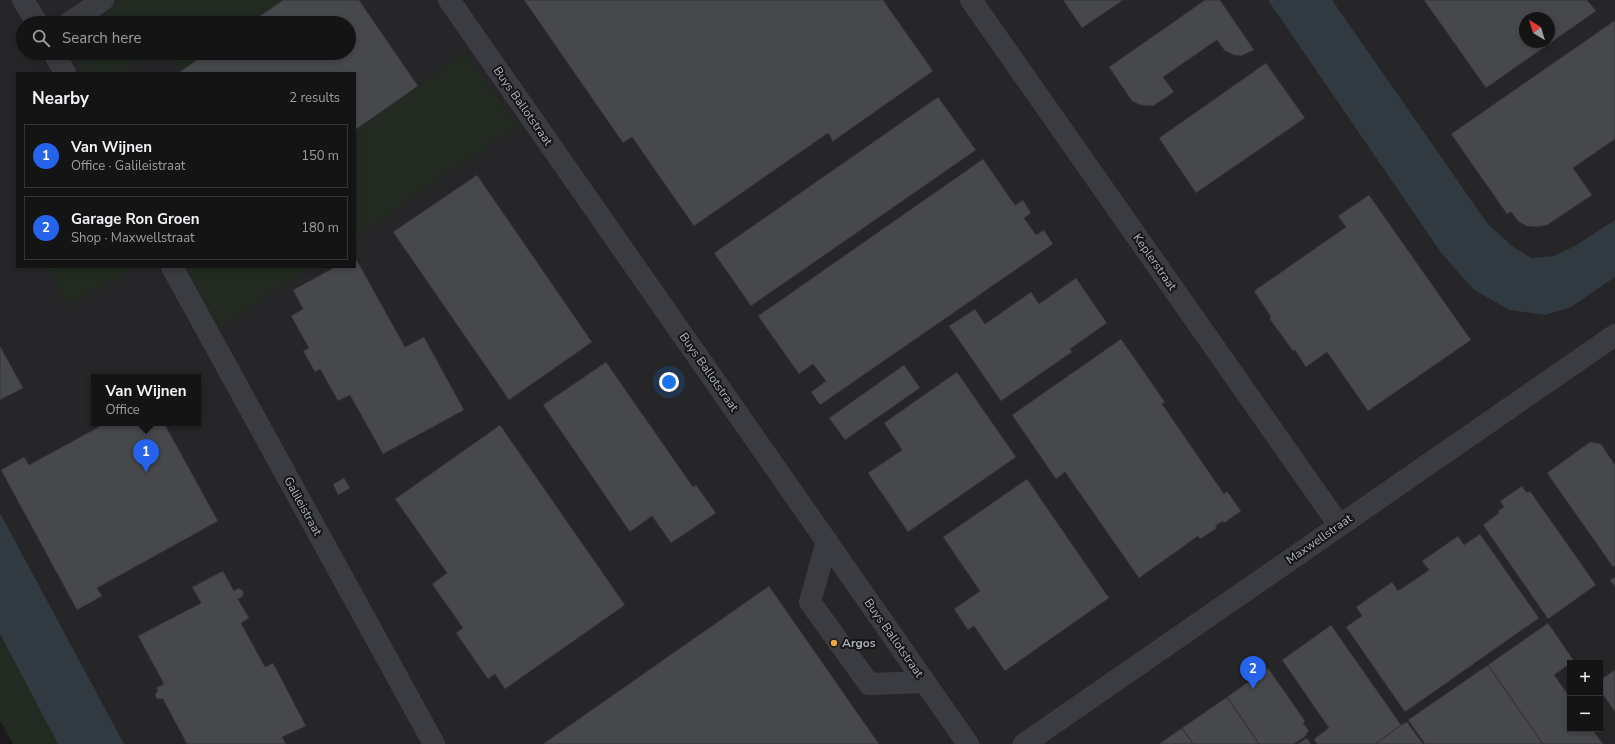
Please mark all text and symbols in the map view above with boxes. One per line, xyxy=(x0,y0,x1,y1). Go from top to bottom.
north arrow xyxy=(1519,12,1555,48)
search box xyxy=(16,16,356,60)
icon: search xyxy=(30,27,52,49)
text: Search here xyxy=(62,28,142,48)
street label: Buys Ballotstraat xyxy=(490,63,557,149)
text: Nearby xyxy=(32,87,89,110)
text: 2 results xyxy=(289,89,340,107)
text: Van Wijnen xyxy=(71,137,152,157)
text: 1 xyxy=(42,147,50,165)
text: 150 m xyxy=(301,147,339,165)
text: Office · Galileistraat xyxy=(71,157,185,175)
text: Garage Ron Groen xyxy=(71,209,199,229)
text: 2 xyxy=(42,219,50,237)
text: 180 m xyxy=(301,219,339,237)
text: Shop · Maxwellstraat xyxy=(71,229,195,247)
street label: Keplerstraat xyxy=(1130,230,1181,294)
street label: Buys Ballotstraat xyxy=(676,329,743,415)
your location xyxy=(659,372,679,392)
popup xyxy=(91,374,201,426)
text: Van Wijnen xyxy=(106,381,186,401)
text: Office xyxy=(106,401,140,419)
pin: 1 xyxy=(133,439,159,472)
street label: Galileistraat xyxy=(280,474,326,539)
street label: Maxwellstraat xyxy=(1283,510,1356,568)
street label: Buys Ballotstraat xyxy=(861,595,928,681)
place label: Argos xyxy=(842,635,876,651)
marker: Argos xyxy=(829,638,839,648)
pin: 2 xyxy=(1240,656,1266,689)
map controls xyxy=(1567,660,1603,732)
button: + xyxy=(1567,660,1603,696)
button: − xyxy=(1567,696,1603,732)

